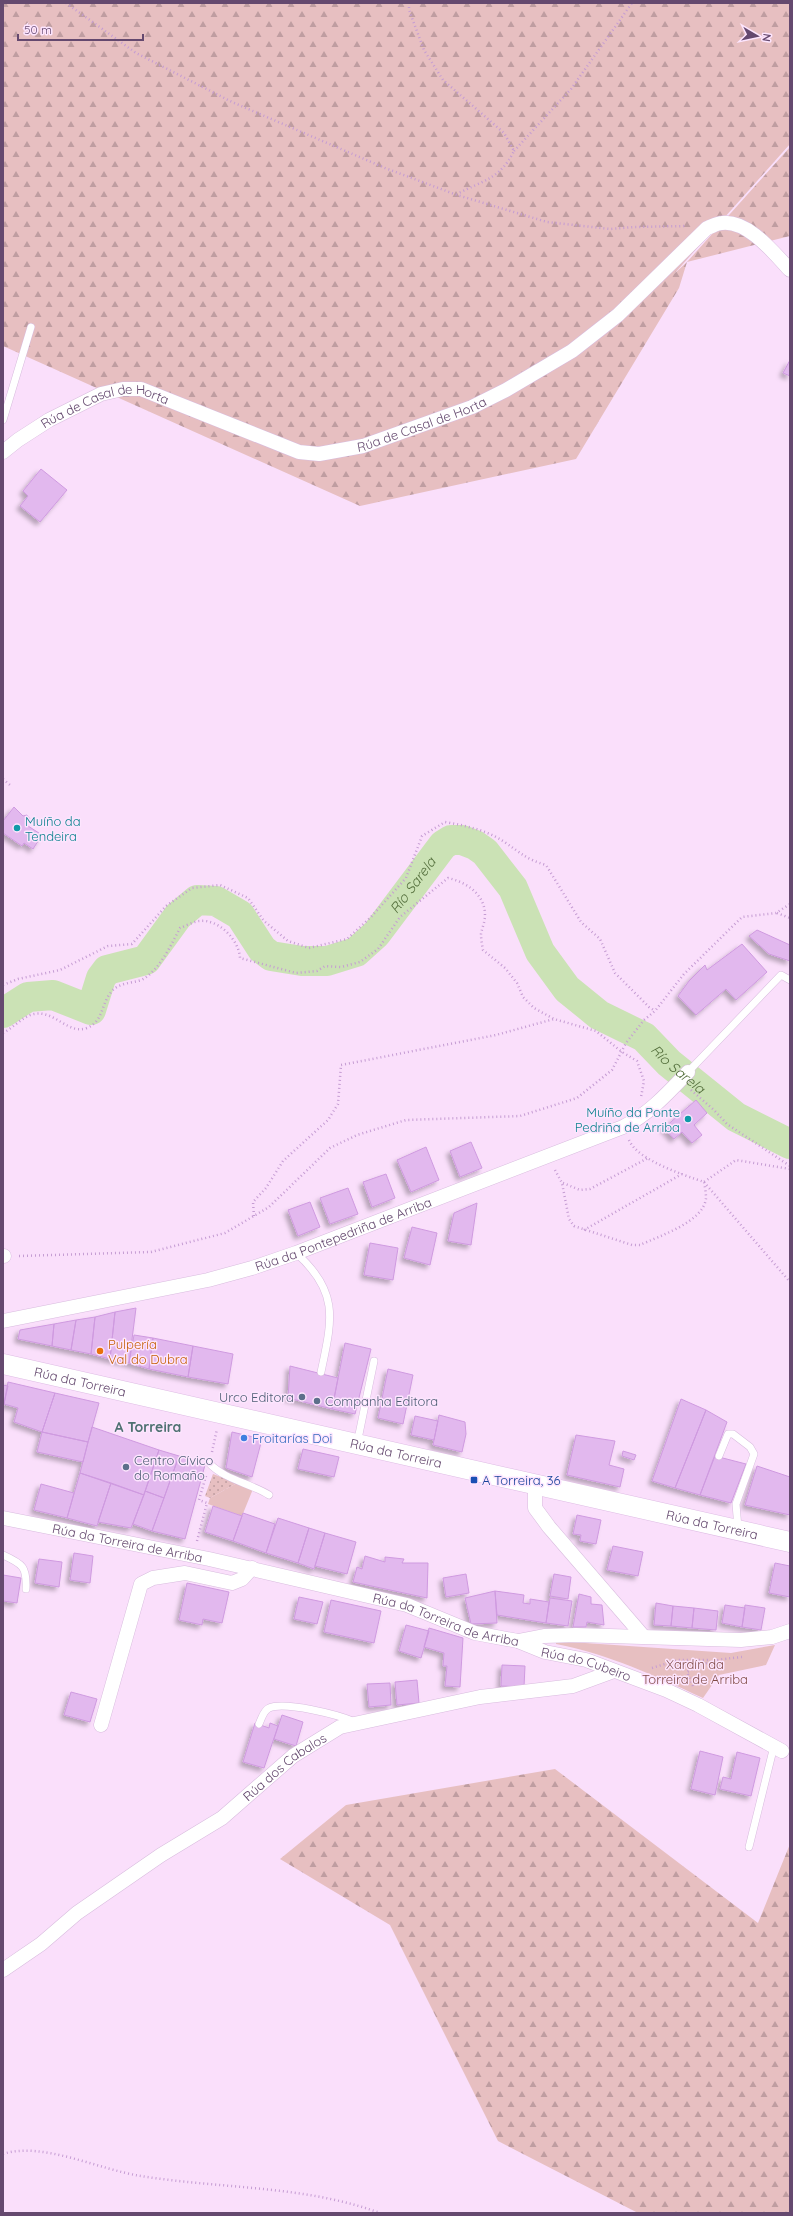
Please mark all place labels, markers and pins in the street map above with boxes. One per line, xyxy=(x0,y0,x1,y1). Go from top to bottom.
place label: Muíño da Tendeira xyxy=(25,813,81,844)
marker: Muíño da Tendeira xyxy=(12,823,22,833)
place label: Muíño da Ponte Pedriña de Arriba xyxy=(575,1104,680,1135)
marker: Muíño da Ponte Pedriña de Arriba xyxy=(683,1114,693,1124)
place label: Pulpería Val do Dubra xyxy=(108,1336,188,1367)
marker: Pulpería Val do Dubra xyxy=(95,1346,105,1356)
place label: Urco Editora xyxy=(219,1389,294,1405)
marker: Urco Editora xyxy=(297,1392,307,1402)
place label: Companha Editora xyxy=(325,1393,438,1409)
marker: Companha Editora xyxy=(312,1396,322,1406)
place label: Froitarías Doi xyxy=(252,1430,332,1446)
marker: Froitarías Doi xyxy=(239,1433,249,1443)
place label: Centro Cívico do Romaño xyxy=(134,1452,214,1483)
marker: Centro Cívico do Romaño xyxy=(121,1462,131,1472)
place label: A Torreira, 36 xyxy=(482,1472,561,1488)
marker: A Torreira, 36 xyxy=(469,1475,479,1485)

